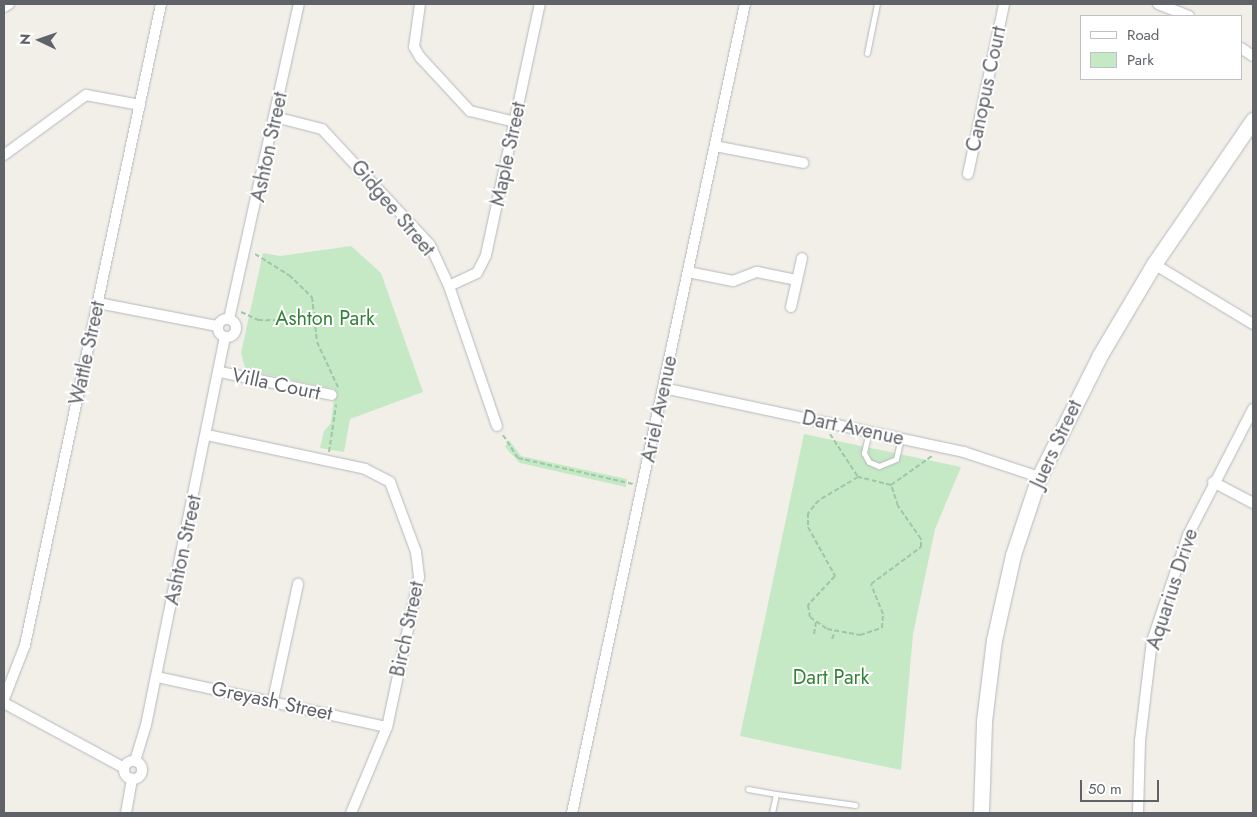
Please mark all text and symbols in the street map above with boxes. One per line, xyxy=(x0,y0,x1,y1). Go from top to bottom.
north arrow xyxy=(15,15,65,65)
legend xyxy=(1080,15,1242,80)
street label: Canopus Court xyxy=(961,24,1011,154)
text: Road xyxy=(1127,24,1159,46)
text: N xyxy=(15,33,35,45)
text: Park xyxy=(1127,49,1154,71)
street label: Ashton Street xyxy=(246,90,292,204)
street label: Maple Street xyxy=(485,100,531,208)
street label: Gidgee Street xyxy=(346,155,440,261)
street label: Wattle Street xyxy=(64,299,110,407)
park label: Ashton Park xyxy=(275,306,375,330)
street label: Ariel Avenue xyxy=(636,353,682,465)
street label: Villa Court xyxy=(229,363,323,405)
street label: Juers Street xyxy=(1025,396,1087,492)
street label: Dart Avenue xyxy=(800,406,906,450)
street label: Ashton Street xyxy=(160,493,206,607)
street label: Aquarius Drive xyxy=(1141,525,1203,653)
street label: Birch Street xyxy=(385,579,429,679)
park label: Dart Park xyxy=(793,665,869,689)
street label: Greyash Street xyxy=(209,677,335,725)
scale bar xyxy=(1082,770,1161,802)
text: 50 m xyxy=(1088,778,1122,800)

